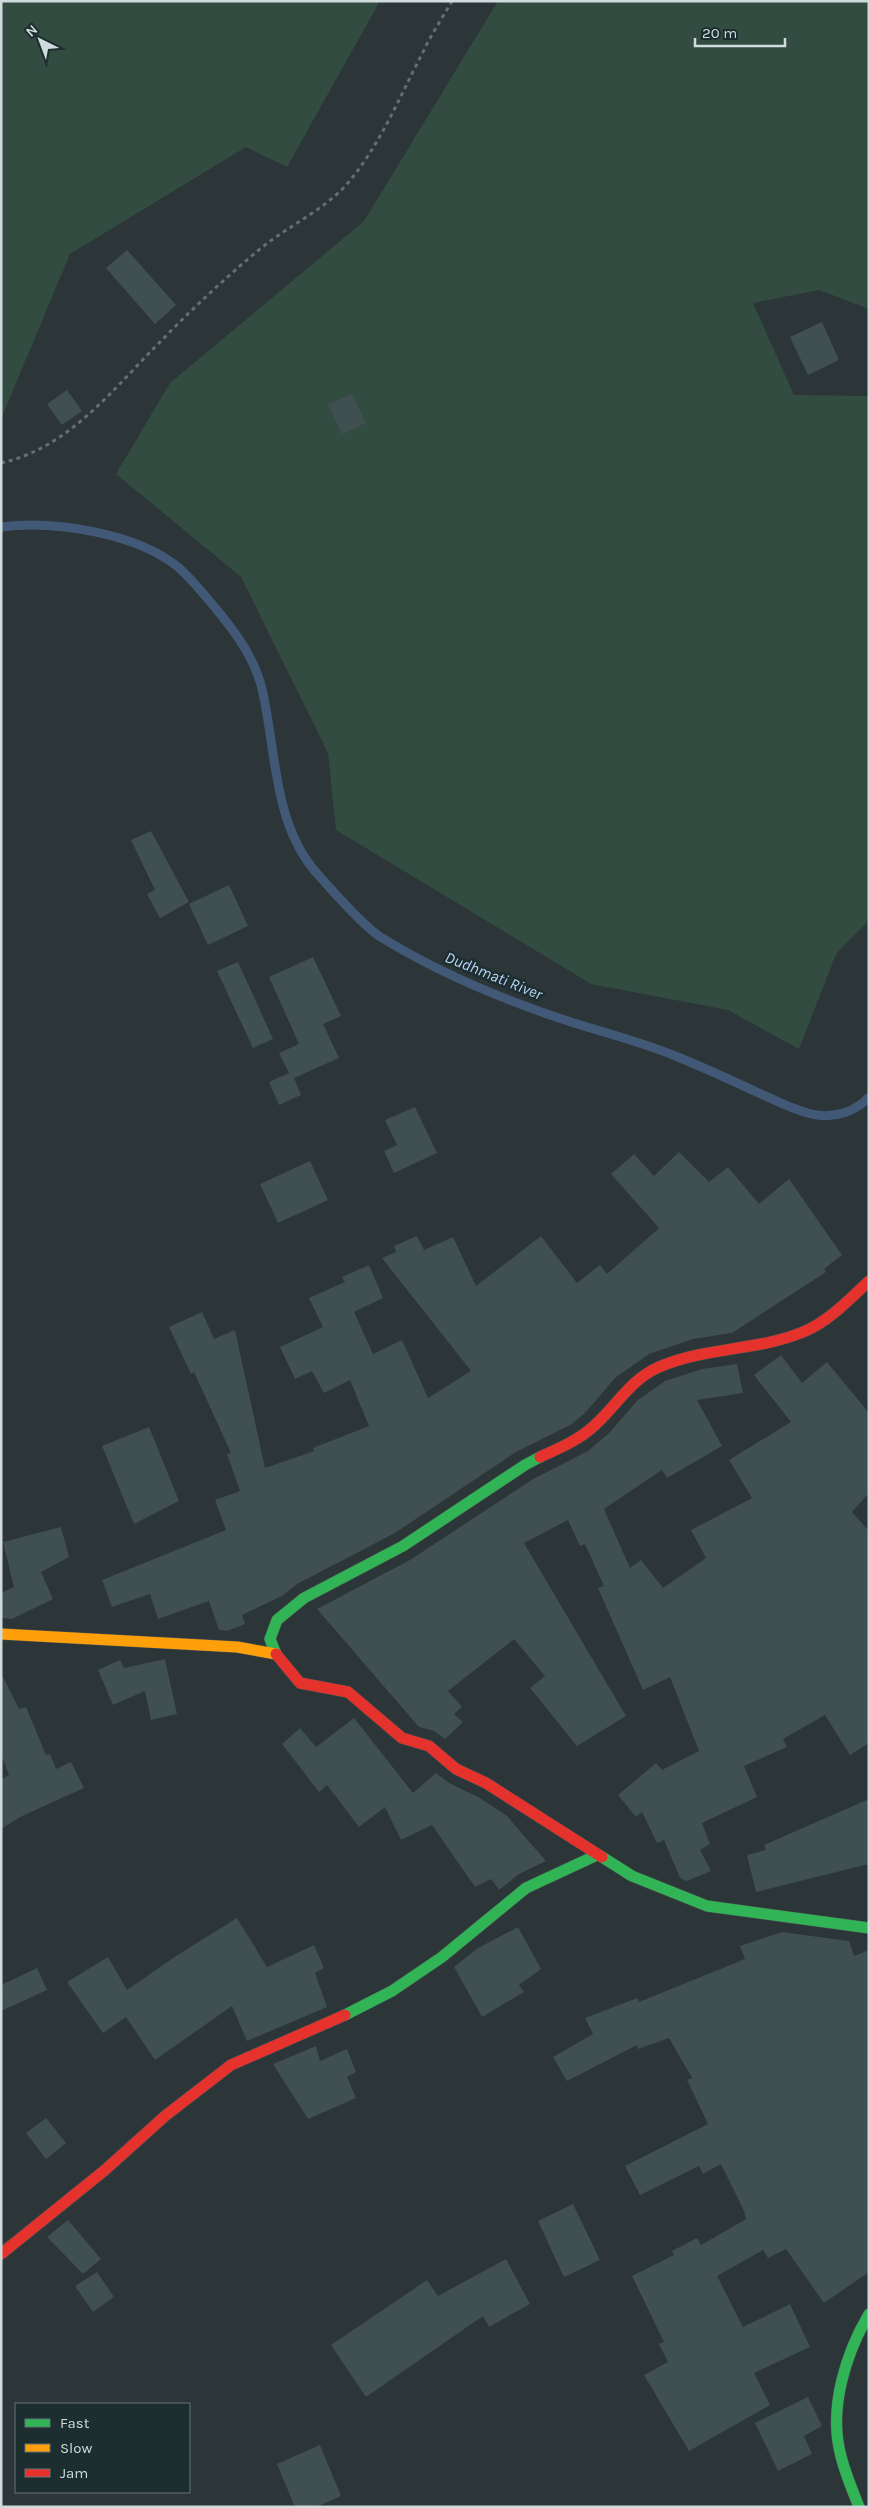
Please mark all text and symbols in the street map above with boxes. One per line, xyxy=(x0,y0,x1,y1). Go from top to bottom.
north arrow xyxy=(15,15,65,65)
scale bar xyxy=(695,15,785,47)
text: N xyxy=(22,21,41,40)
text: 20 m xyxy=(702,24,737,42)
water label: Dudhmati River xyxy=(442,947,546,1004)
legend xyxy=(15,2403,190,2493)
text: Fast xyxy=(60,2414,90,2432)
text: Slow xyxy=(60,2439,92,2457)
text: Jam xyxy=(60,2464,88,2482)

